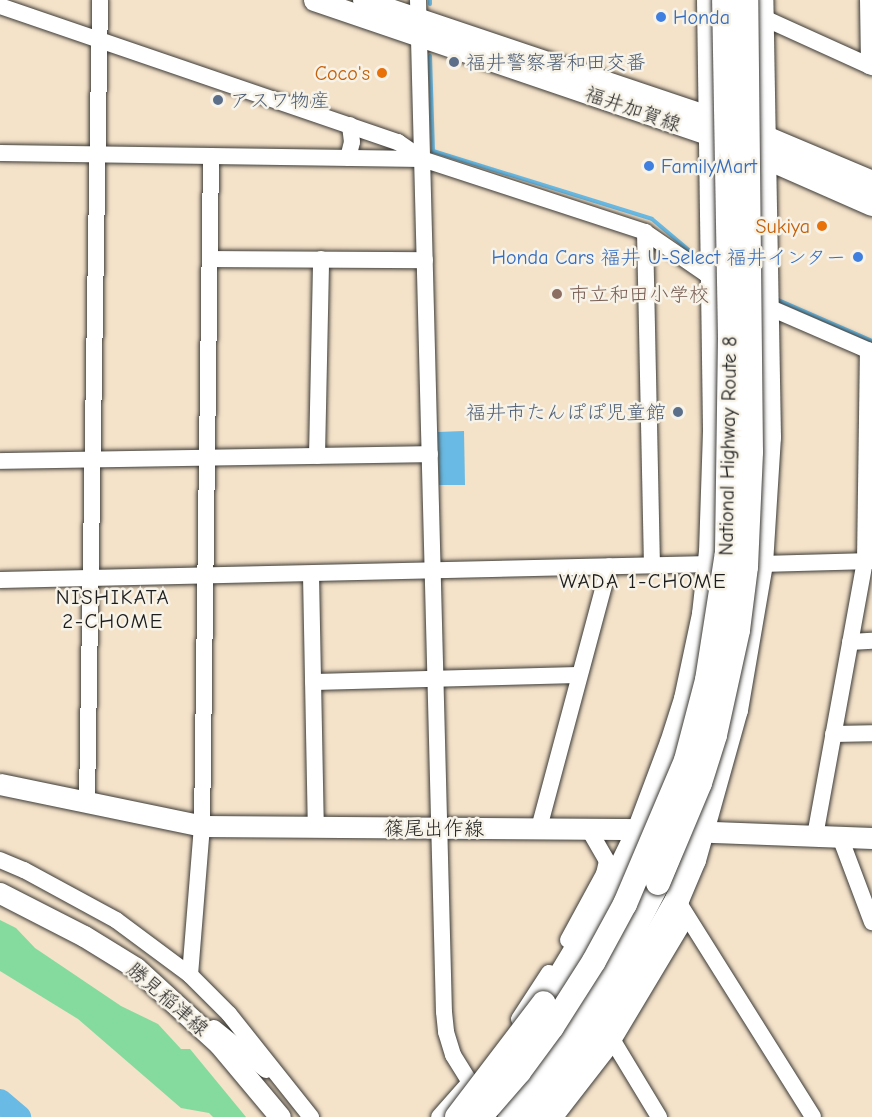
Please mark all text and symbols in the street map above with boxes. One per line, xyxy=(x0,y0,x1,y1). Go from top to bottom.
place label: Honda xyxy=(673,5,730,29)
marker: Honda xyxy=(654,10,668,24)
place label: 福井警察署和田交番 xyxy=(466,50,646,74)
marker: 福井警察署和田交番 xyxy=(447,55,461,69)
place label: Coco's xyxy=(315,61,370,85)
marker: Coco's xyxy=(375,66,389,80)
street label: 福井加賀線 xyxy=(582,81,684,137)
place label: アスワ物産 xyxy=(230,88,330,112)
marker: アスワ物産 xyxy=(211,93,225,107)
place label: FamilyMart xyxy=(661,154,757,178)
marker: FamilyMart xyxy=(642,159,656,173)
place label: Sukiya xyxy=(756,214,810,238)
marker: Sukiya xyxy=(815,219,829,233)
place label: Honda Cars 福井 U-Select 福井インター xyxy=(491,245,846,269)
marker: Honda Cars 福井 U-Select 福井インター xyxy=(851,250,865,264)
place label: 市立和田小学校 xyxy=(569,282,709,306)
marker: 市立和田小学校 xyxy=(550,287,564,301)
street label: National Highway Route 8 xyxy=(714,336,742,556)
place label: 福井市たんぽぽ児童館 xyxy=(466,400,666,424)
marker: 福井市たんぽぽ児童館 xyxy=(671,405,685,419)
district label: WADA 1-CHOME xyxy=(559,568,727,594)
district label: NISHIKATA 2-CHOME xyxy=(56,584,170,634)
street label: 篠尾出作線 xyxy=(384,816,484,840)
street label: 勝見稲津線 xyxy=(122,957,214,1041)

